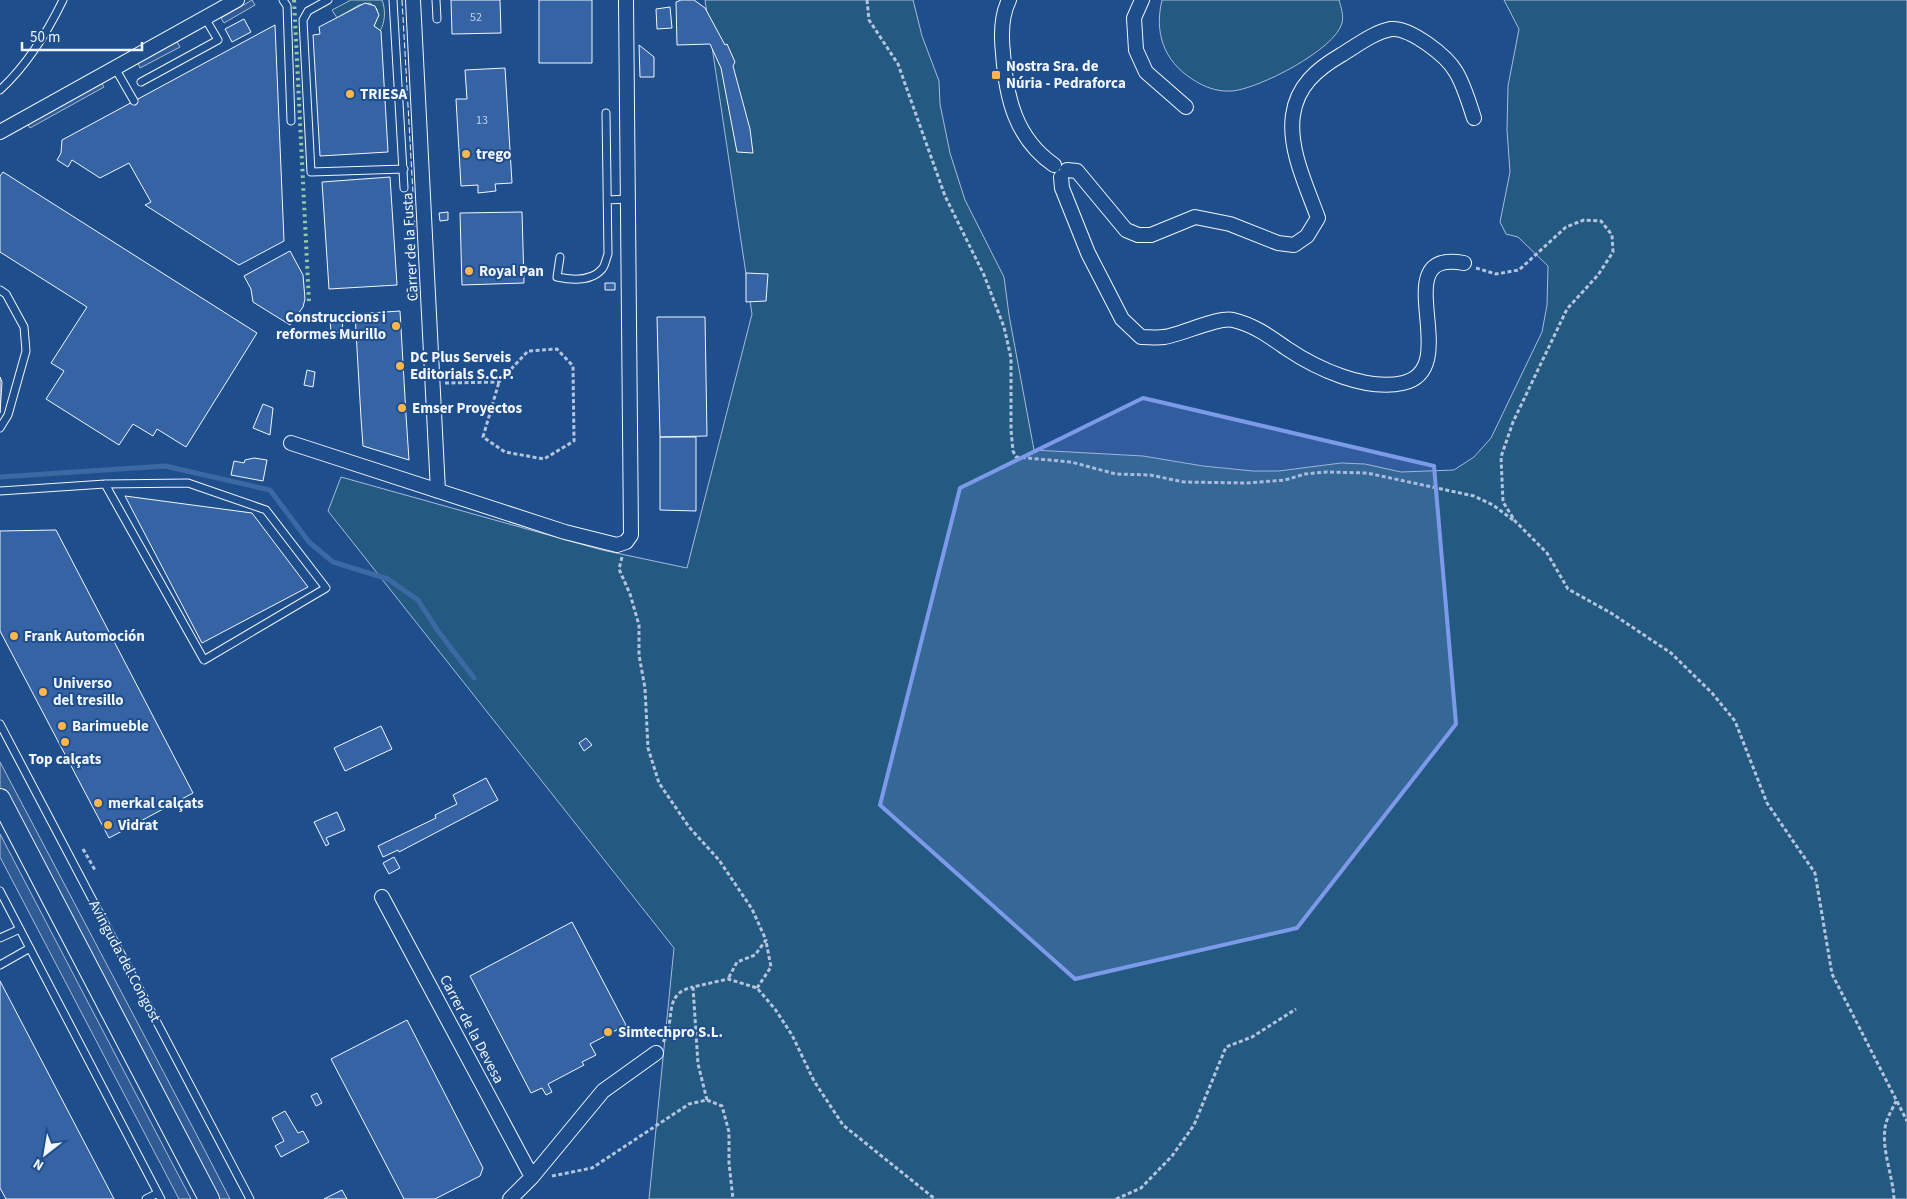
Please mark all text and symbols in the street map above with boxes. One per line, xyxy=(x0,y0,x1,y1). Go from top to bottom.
house number: 52 xyxy=(470,9,482,26)
scale bar xyxy=(22,20,142,52)
text: 50 m xyxy=(30,27,60,48)
place label: Nostra Sra. de Núria - Pedraforca xyxy=(1006,56,1126,94)
marker: Nostra Sra. de Núria - Pedraforca xyxy=(990,69,1002,81)
place label: TRIESA xyxy=(360,84,408,105)
marker: TRIESA xyxy=(344,88,356,100)
house number: 13 xyxy=(476,112,488,129)
place label: trego xyxy=(476,144,511,165)
marker: trego xyxy=(460,148,472,160)
street label: Carrer de la Fusta xyxy=(397,192,424,302)
place label: Royal Pan xyxy=(479,261,544,282)
marker: Royal Pan xyxy=(463,265,475,277)
place label: Construccions i reformes Murillo xyxy=(276,307,386,345)
marker: Construccions i reformes Murillo xyxy=(390,320,402,332)
place label: DC Plus Serveis Editorials S.C.P. xyxy=(410,347,514,385)
marker: DC Plus Serveis Editorials S.C.P. xyxy=(394,360,406,372)
place label: Emser Proyectos xyxy=(412,398,522,419)
marker: Emser Proyectos xyxy=(396,402,408,414)
place label: Frank Automoción xyxy=(24,626,145,647)
marker: Frank Automoción xyxy=(8,630,20,642)
place label: Universo del tresillo xyxy=(53,673,124,711)
marker: Universo del tresillo xyxy=(37,686,49,698)
place label: Barimueble xyxy=(72,716,149,737)
marker: Barimueble xyxy=(56,720,68,732)
marker: Top calçats xyxy=(59,736,71,748)
place label: Top calçats xyxy=(29,749,102,770)
place label: merkal calçats xyxy=(108,793,204,814)
marker: merkal calçats xyxy=(92,797,104,809)
place label: Vidrat xyxy=(117,815,158,836)
marker: Vidrat xyxy=(102,819,114,831)
street label: Avinguda del Congost xyxy=(83,896,166,1026)
street label: Carrer de la Devesa xyxy=(434,971,509,1087)
place label: Simtechpro S.L. xyxy=(618,1022,723,1043)
marker: Simtechpro S.L. xyxy=(602,1026,614,1038)
north arrow xyxy=(20,1129,70,1179)
text: N xyxy=(30,1153,48,1175)

